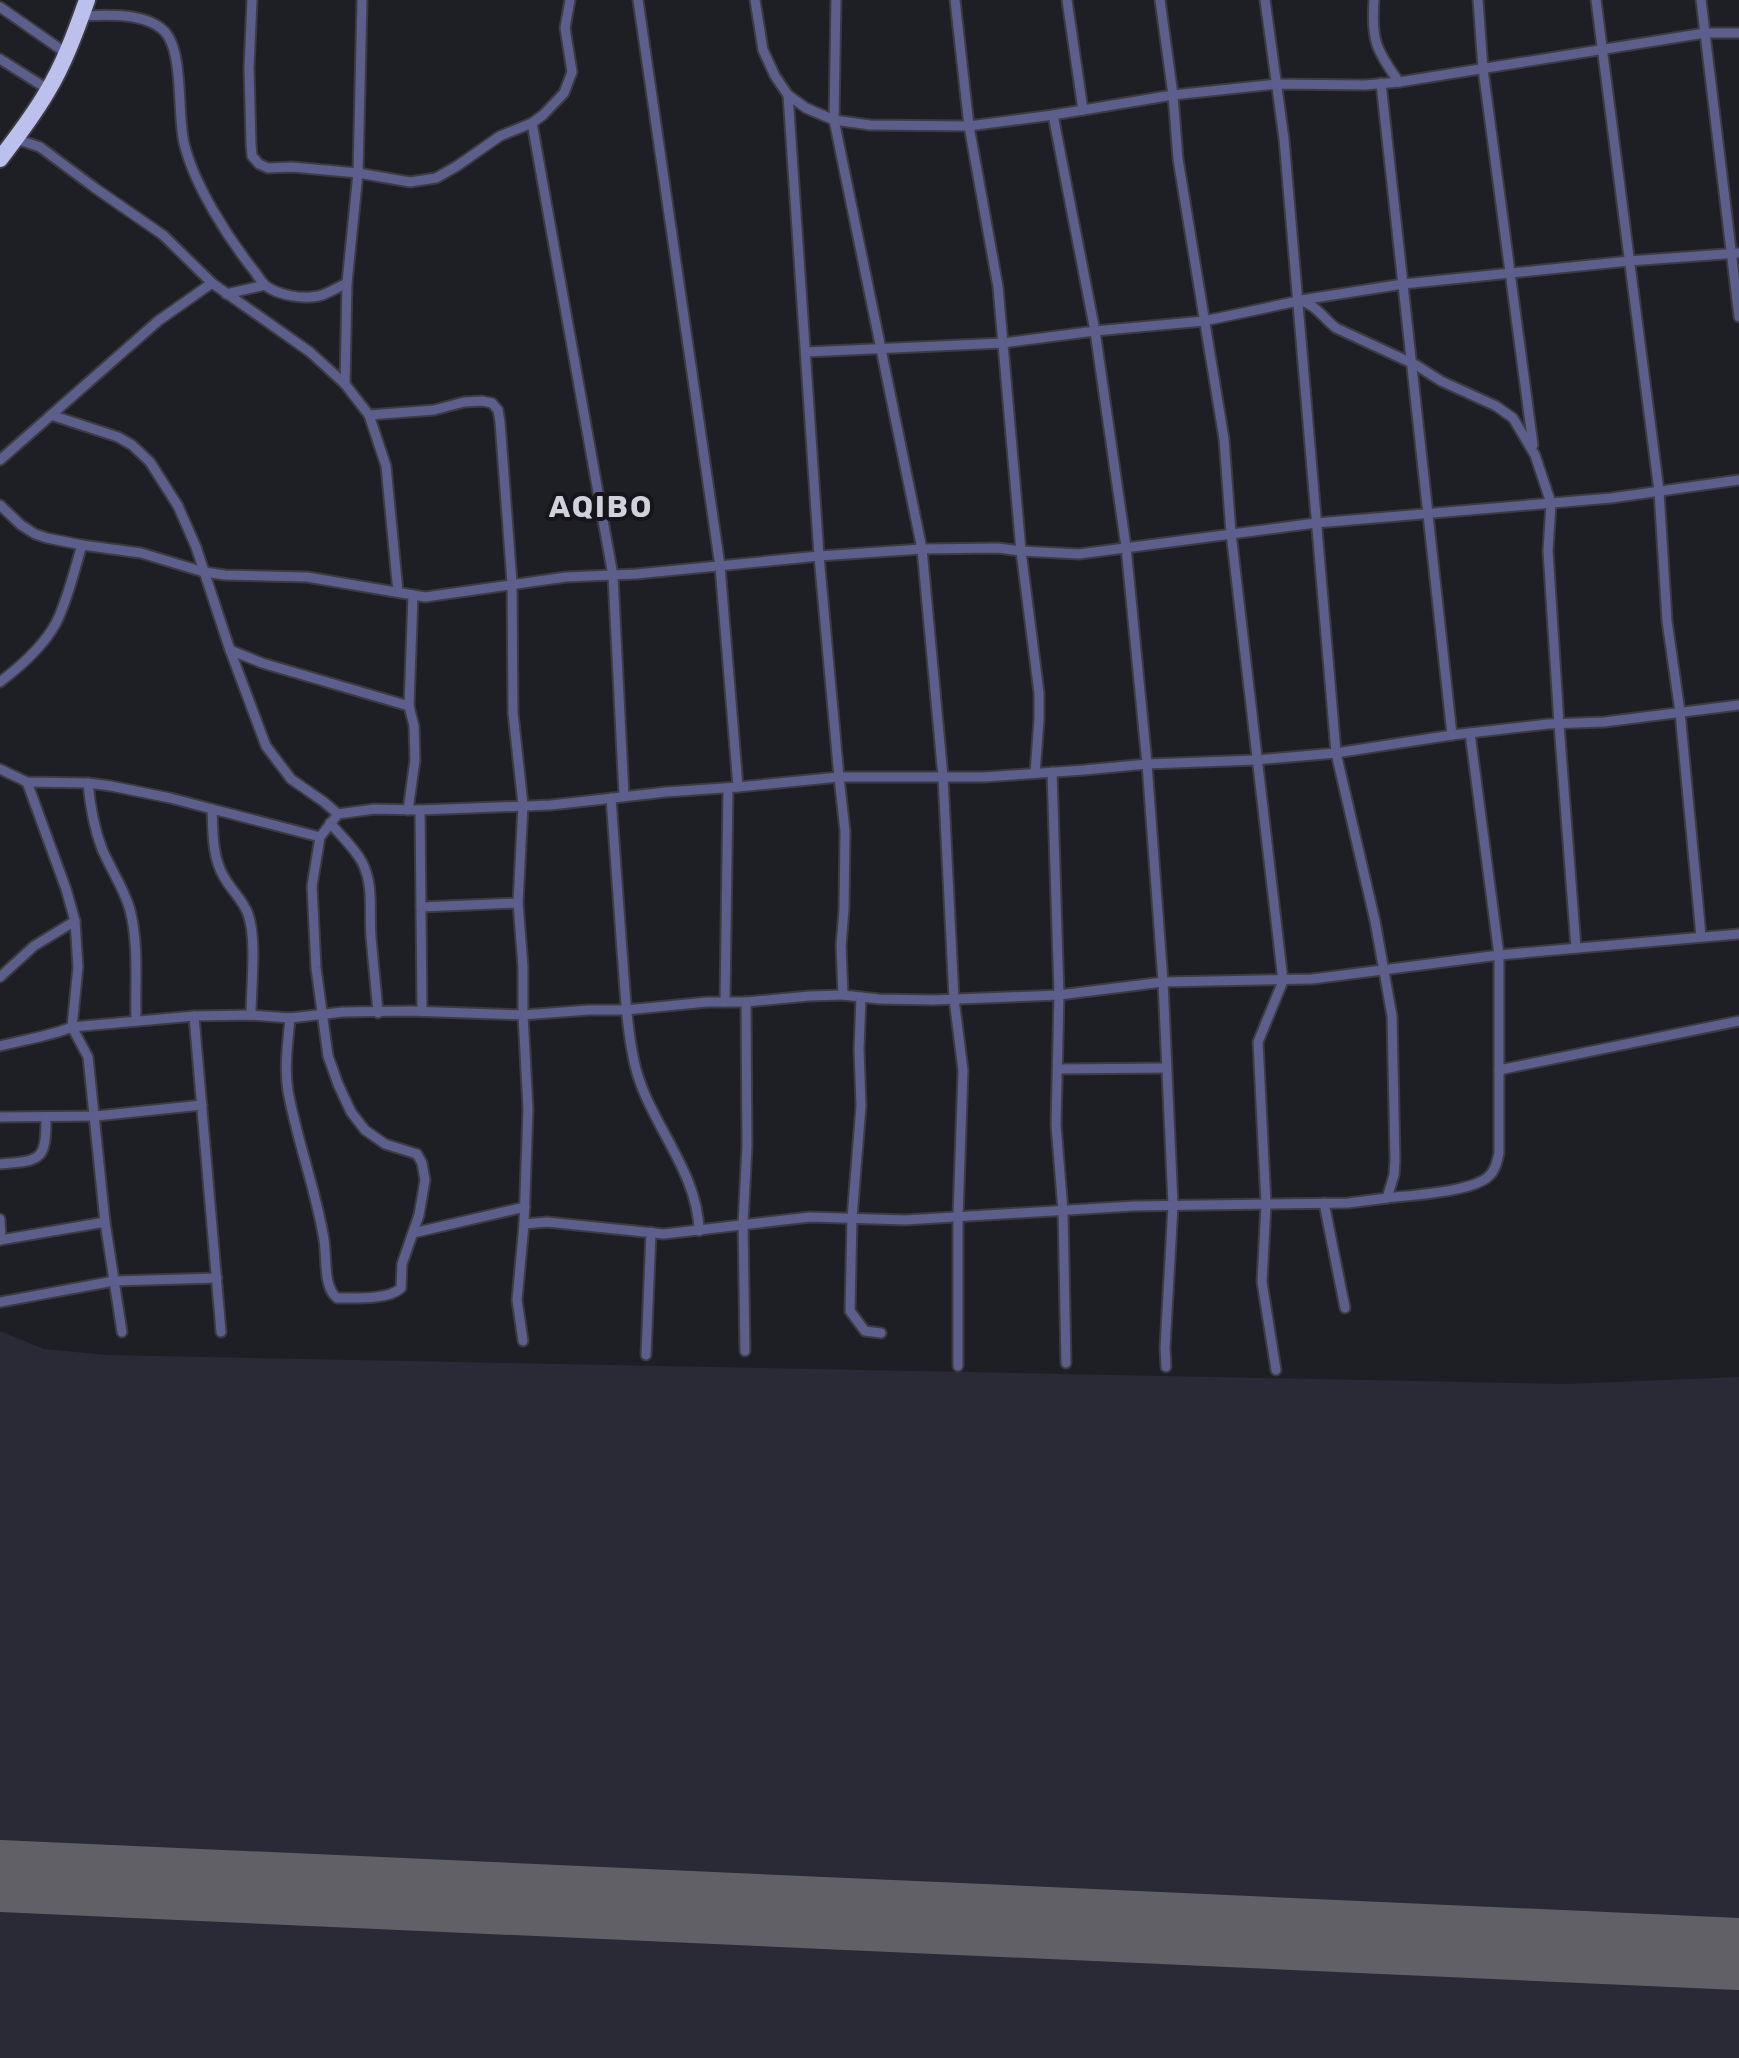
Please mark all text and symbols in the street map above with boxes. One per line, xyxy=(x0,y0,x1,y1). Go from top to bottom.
district label: AQIBO xyxy=(549,489,653,525)

